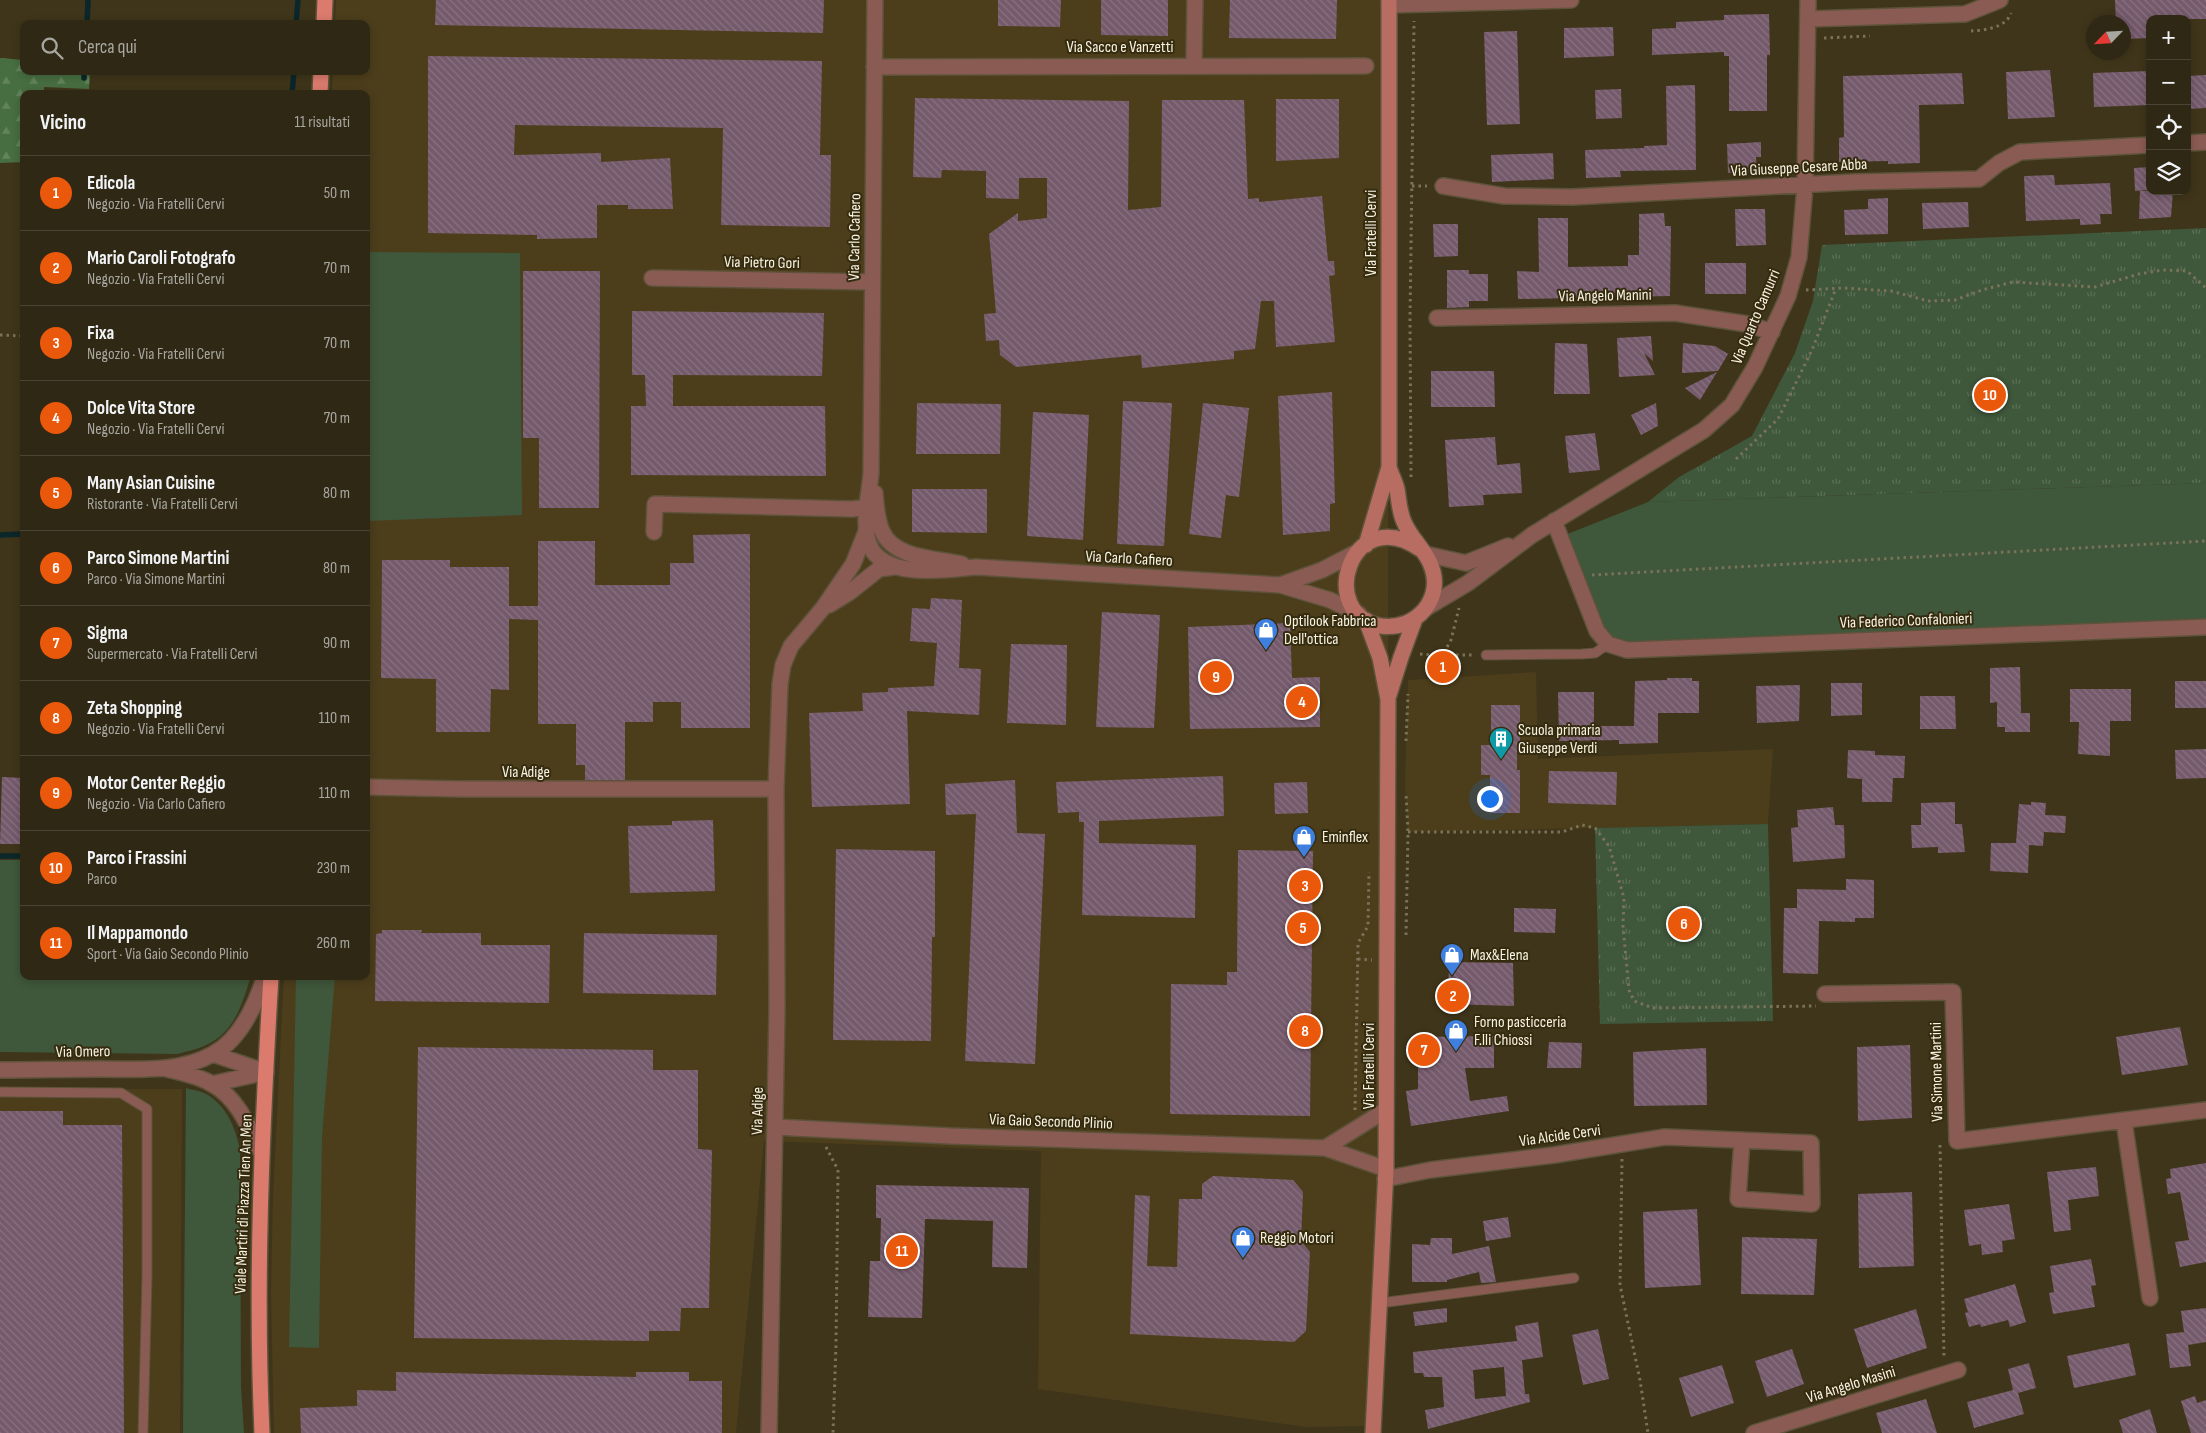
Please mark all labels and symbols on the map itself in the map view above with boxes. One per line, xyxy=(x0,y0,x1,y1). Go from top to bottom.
north arrow xyxy=(2086,15,2131,60)
street label: Via Sacco e Vanzetti xyxy=(1066,38,1174,57)
street label: Via Giuseppe Cesare Abba xyxy=(1730,155,1868,181)
street label: Via Fratelli Cervi xyxy=(1362,190,1381,276)
street label: Via Carlo Cafiero xyxy=(845,193,865,281)
street label: Via Pietro Gori xyxy=(724,253,800,273)
street label: Via Quarto Camurri xyxy=(1728,267,1785,367)
street label: Via Angelo Manini xyxy=(1558,286,1652,306)
pin: 10 xyxy=(1974,376,2006,414)
street label: Via Carlo Cafiero xyxy=(1085,547,1173,571)
street label: Via Federico Confalonieri xyxy=(1839,609,1973,633)
place label: Optilook Fabbrica Dell'ottica xyxy=(1284,612,1376,649)
shop icon: Optilook Fabbrica Dell'ottica xyxy=(1253,617,1279,651)
pin: 1 xyxy=(1427,648,1459,686)
pin: 9 xyxy=(1200,658,1232,696)
pin: 4 xyxy=(1286,683,1318,721)
place label: Scuola primaria Giuseppe Verdi xyxy=(1518,721,1601,758)
building icon: Scuola primaria Giuseppe Verdi xyxy=(1488,726,1514,760)
street label: Via Adige xyxy=(502,763,550,782)
your location xyxy=(1477,786,1503,812)
shop icon: Eminflex xyxy=(1291,824,1317,858)
place label: Eminflex xyxy=(1322,828,1368,847)
pin: 3 xyxy=(1289,867,1321,905)
pin: 6 xyxy=(1668,905,1700,943)
pin: 5 xyxy=(1287,909,1319,947)
shop icon: Max&Elena xyxy=(1439,942,1465,976)
place label: Max&Elena xyxy=(1470,946,1529,965)
pin: 2 xyxy=(1437,977,1469,1015)
pin: 8 xyxy=(1289,1012,1321,1050)
place label: Forno pasticceria F.lli Chiossi xyxy=(1474,1013,1566,1050)
shop icon: Forno pasticceria F.lli Chiossi xyxy=(1443,1018,1469,1052)
street label: Via Simone Martini xyxy=(1927,1022,1947,1122)
street label: Via Fratelli Cervi xyxy=(1360,1023,1379,1109)
pin: 7 xyxy=(1408,1031,1440,1069)
street label: Via Omero xyxy=(56,1042,110,1062)
street label: Via Adige xyxy=(748,1087,768,1135)
street label: Via Gaio Secondo Plinio xyxy=(989,1110,1113,1134)
street label: Viale Martiri di Piazza Tien An Men xyxy=(231,1114,257,1294)
street label: Via Alcide Cervi xyxy=(1518,1121,1602,1151)
shop icon: Reggio Motori xyxy=(1230,1225,1256,1259)
place label: Reggio Motori xyxy=(1260,1229,1334,1248)
pin: 11 xyxy=(886,1232,918,1270)
street label: Via Angelo Masini xyxy=(1804,1362,1898,1408)

